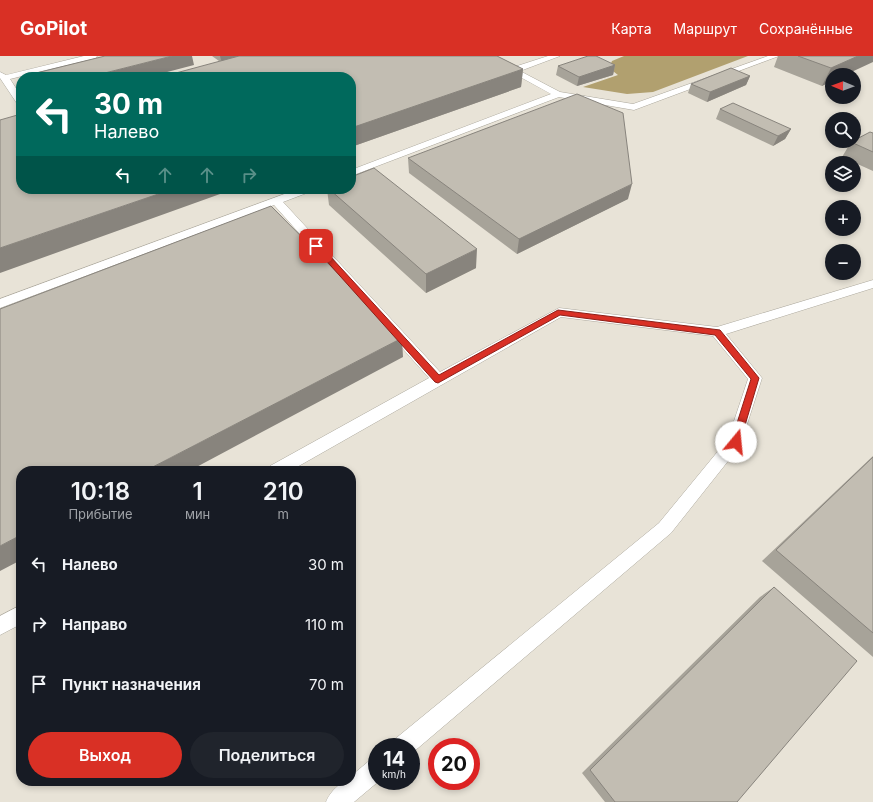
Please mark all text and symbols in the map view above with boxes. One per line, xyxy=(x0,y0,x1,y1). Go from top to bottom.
text: GoPilot xyxy=(20,17,87,40)
text: Карта xyxy=(611,20,652,37)
text: Маршрут xyxy=(674,20,737,37)
text: Сохранённые xyxy=(759,20,853,37)
north arrow xyxy=(825,68,861,104)
map controls xyxy=(825,68,861,280)
text: 30 m xyxy=(94,87,163,121)
icon: left xyxy=(28,88,80,140)
button: search xyxy=(825,112,861,148)
text: Налево xyxy=(94,121,159,142)
button: layers xyxy=(825,156,861,192)
icon: left xyxy=(112,164,134,186)
icon: ahead xyxy=(154,164,176,186)
icon: ahead xyxy=(196,164,218,186)
icon: right xyxy=(238,164,260,186)
button: + xyxy=(825,200,861,236)
pin xyxy=(299,229,333,263)
icon: arrive xyxy=(305,235,327,257)
button: − xyxy=(825,244,861,280)
position arrow xyxy=(715,421,757,463)
text: 10:18 xyxy=(71,477,130,506)
text: 1 xyxy=(193,477,203,506)
text: 210 xyxy=(263,477,304,506)
text: Прибытие xyxy=(68,506,133,522)
text: мин xyxy=(185,506,210,522)
text: m xyxy=(277,506,289,522)
icon: left xyxy=(28,553,50,575)
text: Налево xyxy=(62,555,118,574)
text: 30 m xyxy=(308,555,344,574)
icon: right xyxy=(28,613,50,635)
text: Направо xyxy=(62,615,127,634)
text: 110 m xyxy=(305,615,344,634)
icon: arrive xyxy=(28,673,50,695)
text: Пункт назначения xyxy=(62,675,201,694)
text: 70 m xyxy=(309,675,344,694)
button: Выход xyxy=(28,732,182,778)
button: Поделиться xyxy=(190,732,344,778)
speed limit sign: 20 xyxy=(428,738,480,790)
text: 14 xyxy=(383,747,405,771)
text: km/h xyxy=(382,768,406,780)

